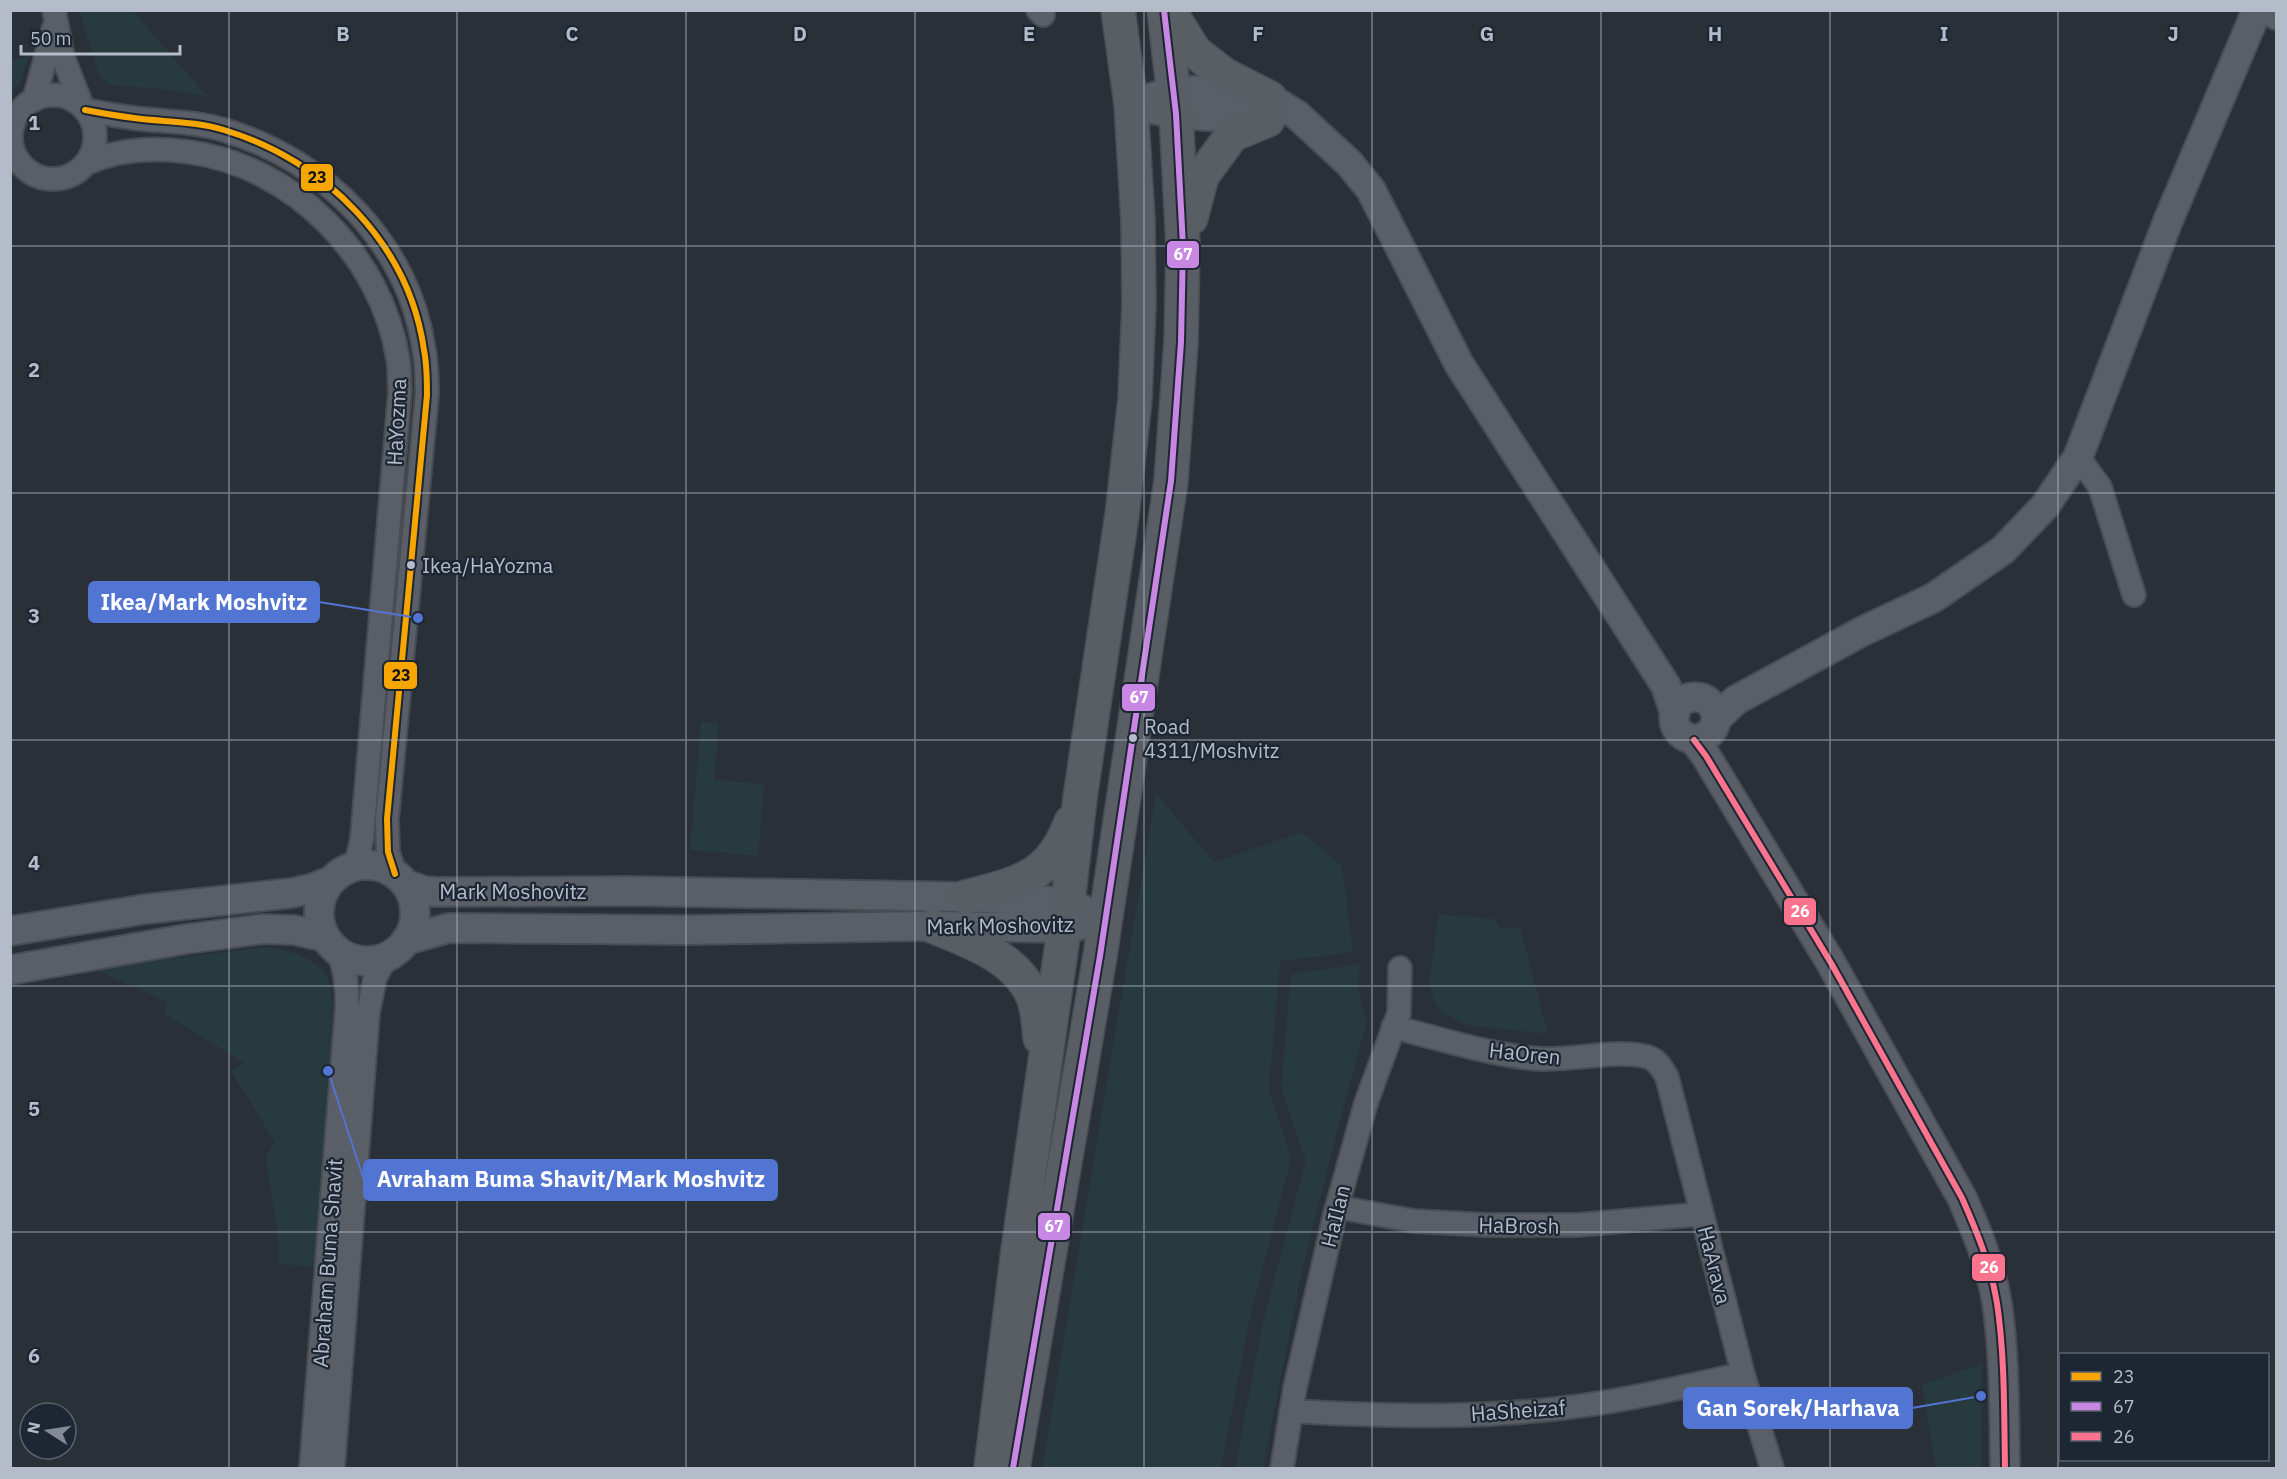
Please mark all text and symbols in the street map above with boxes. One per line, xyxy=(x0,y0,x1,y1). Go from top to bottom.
scale bar xyxy=(21,18,180,56)
text: B xyxy=(336,20,350,47)
text: C xyxy=(565,20,579,47)
text: D xyxy=(793,20,807,47)
text: E xyxy=(1023,20,1035,47)
text: F xyxy=(1252,20,1264,47)
text: G xyxy=(1480,20,1494,47)
text: H xyxy=(1708,20,1722,47)
text: I xyxy=(1940,20,1948,47)
text: J xyxy=(2167,20,2179,47)
text: 50 m xyxy=(30,27,72,50)
text: 1 xyxy=(28,109,40,136)
line badge: 23 xyxy=(300,163,334,192)
text: 23 xyxy=(307,167,327,187)
line badge: 67 xyxy=(1166,240,1200,269)
text: 67 xyxy=(1173,244,1193,264)
text: 2 xyxy=(28,356,40,383)
street label: HaYozma xyxy=(380,378,412,466)
place label: Ikea/HaYozma xyxy=(422,552,553,579)
marker: Ikea/HaYozma xyxy=(405,559,417,571)
callout: Ikea/Mark Moshvitz xyxy=(89,582,319,622)
text: Ikea/Mark Moshvitz xyxy=(101,587,307,616)
text: 3 xyxy=(28,602,40,629)
line badge: 23 xyxy=(383,661,418,690)
text: 23 xyxy=(391,665,411,685)
line badge: 67 xyxy=(1121,683,1156,712)
text: 67 xyxy=(1129,687,1149,707)
place label: Road 4311/Moshvitz xyxy=(1144,713,1279,764)
marker: Road 4311/Moshvitz xyxy=(1127,732,1139,744)
text: 4 xyxy=(28,849,40,876)
street label: Mark Moshovitz xyxy=(439,877,587,905)
line badge: 26 xyxy=(1783,897,1817,926)
text: 26 xyxy=(1790,901,1810,921)
street label: Mark Moshovitz xyxy=(926,910,1074,940)
street label: HaOren xyxy=(1488,1035,1562,1071)
text: 5 xyxy=(28,1095,40,1122)
street label: Abraham Buma Shavit xyxy=(306,1158,348,1368)
callout: Avraham Buma Shavit/Mark Moshvitz xyxy=(364,1160,777,1200)
text: Avraham Buma Shavit/Mark Moshvitz xyxy=(377,1164,765,1193)
street label: HaIlan xyxy=(1314,1182,1356,1250)
street label: HaBrosh xyxy=(1478,1210,1560,1240)
line badge: 67 xyxy=(1037,1212,1071,1241)
text: 67 xyxy=(1044,1216,1064,1236)
street label: HaArava xyxy=(1692,1223,1738,1307)
line badge: 26 xyxy=(1971,1253,2006,1282)
text: 26 xyxy=(1979,1257,1999,1277)
text: 6 xyxy=(28,1342,40,1369)
legend xyxy=(2059,1353,2269,1461)
text: 23 xyxy=(2113,1365,2135,1388)
callout: Gan Sorek/Harhava xyxy=(1684,1388,1912,1428)
street label: HaSheizaf xyxy=(1470,1393,1566,1427)
text: Gan Sorek/Harhava xyxy=(1696,1393,1900,1422)
text: 67 xyxy=(2113,1395,2135,1418)
north arrow xyxy=(18,1401,78,1461)
text: N xyxy=(22,1420,44,1436)
text: 26 xyxy=(2113,1425,2135,1448)

